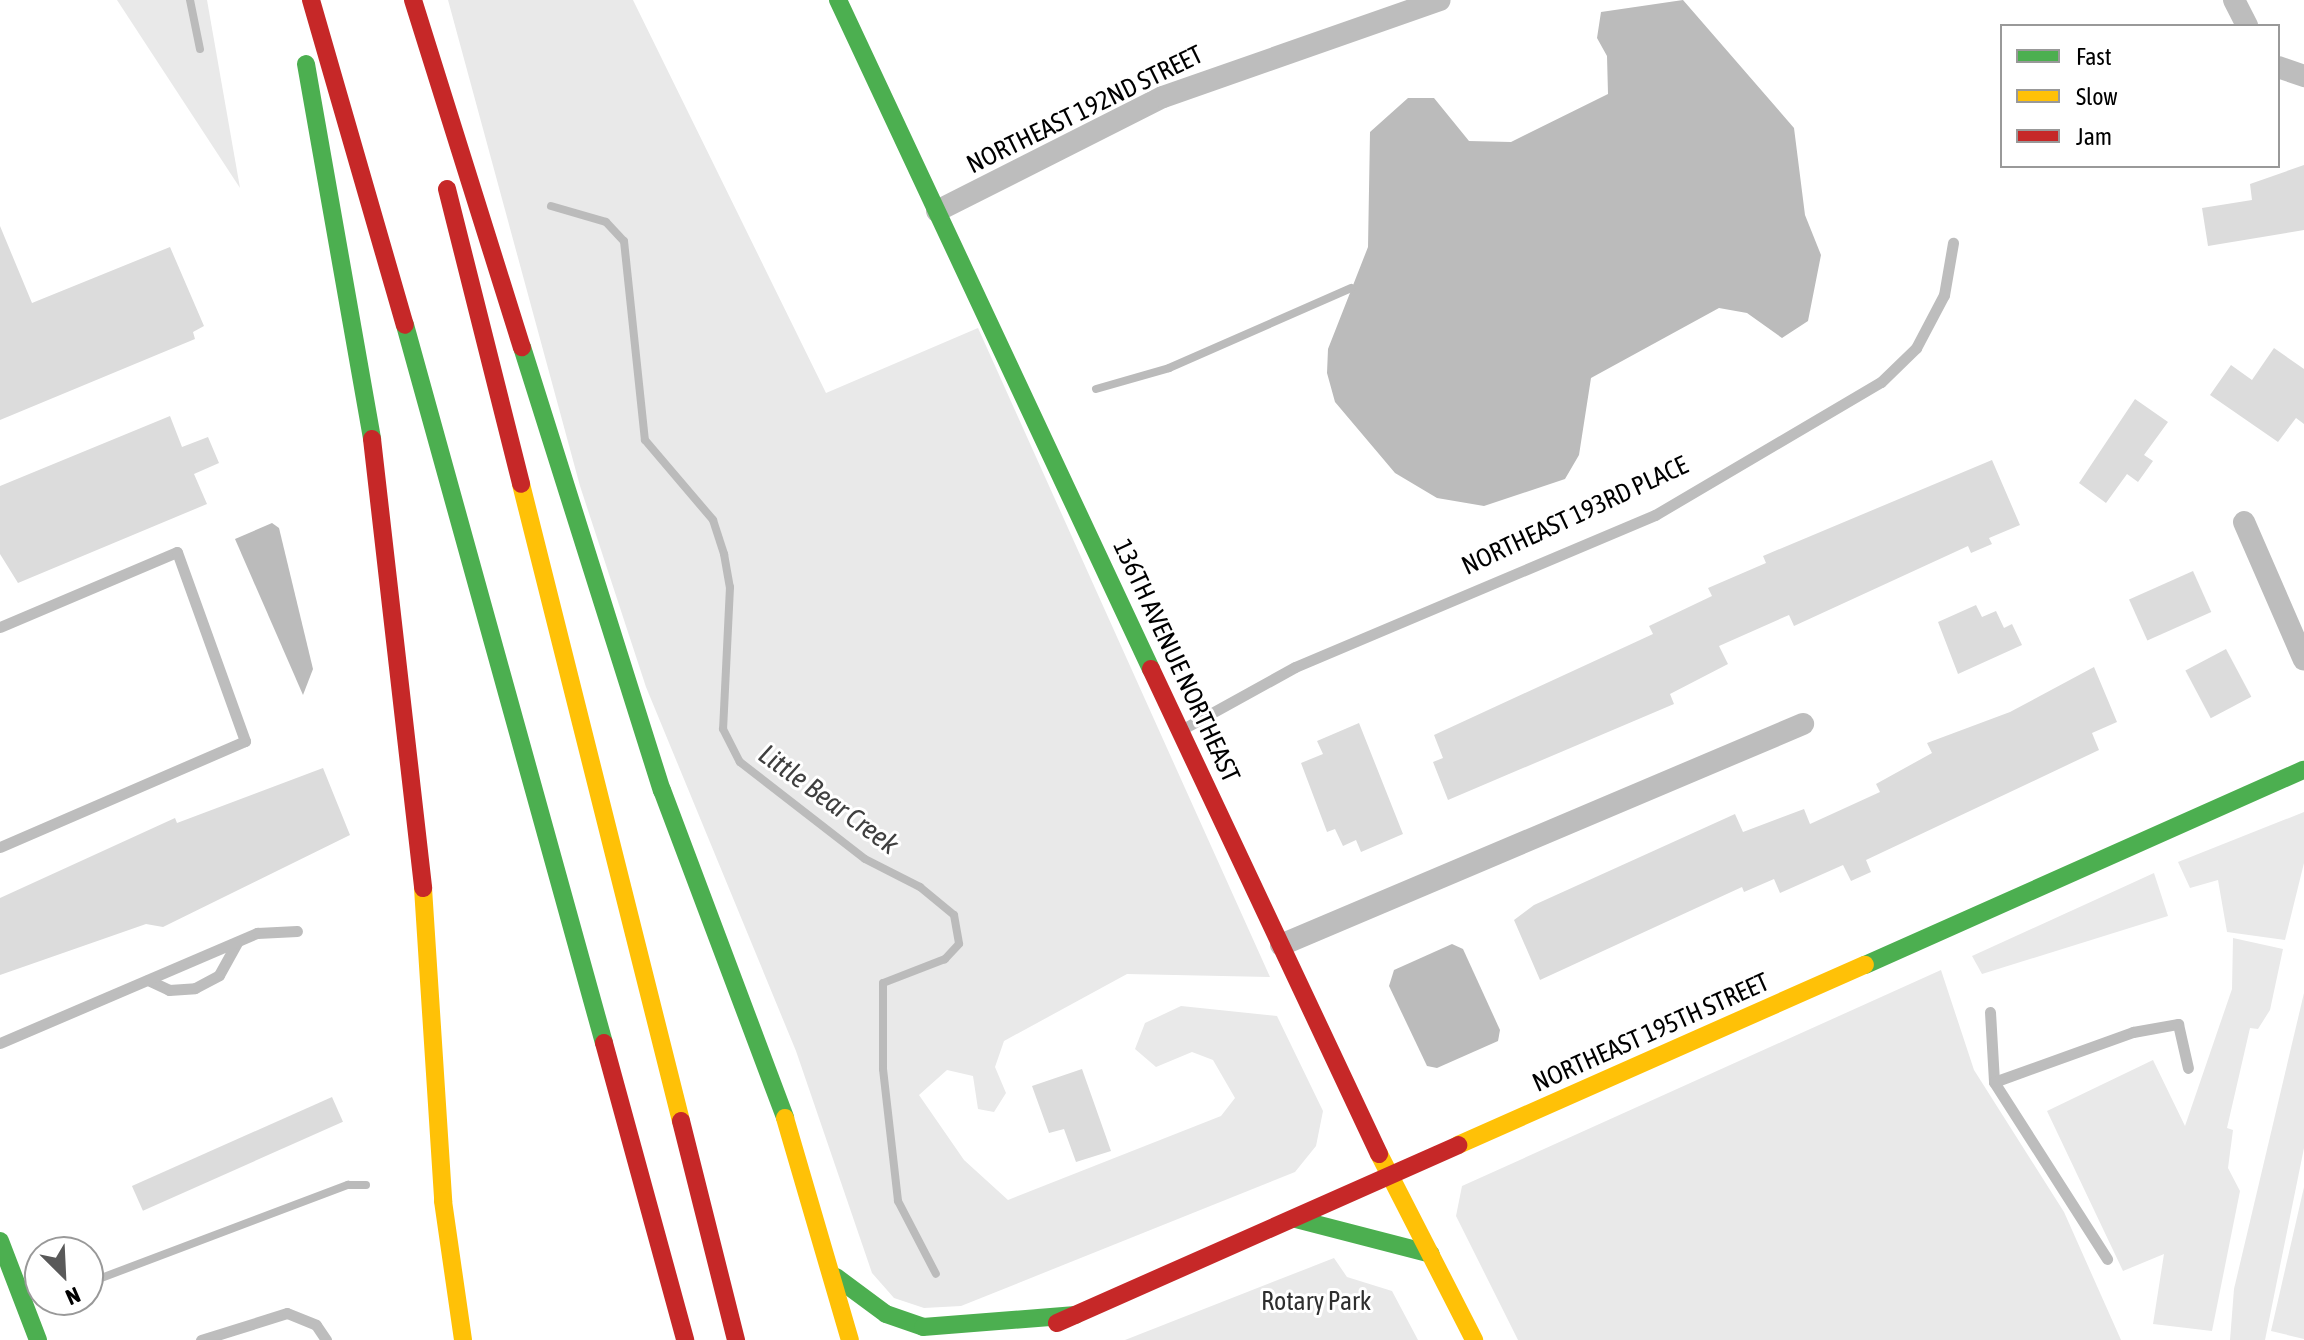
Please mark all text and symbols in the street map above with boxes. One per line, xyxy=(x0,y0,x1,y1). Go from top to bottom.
legend xyxy=(2000,24,2280,168)
street label: NORTHEAST 192ND STREET xyxy=(962,39,1208,181)
text: Fast xyxy=(2076,43,2112,70)
text: Slow xyxy=(2076,83,2118,110)
text: Jam xyxy=(2076,123,2112,150)
street label: NORTHEAST 193RD PLACE xyxy=(1457,450,1693,582)
street label: 136TH AVENUE NORTHEAST xyxy=(1106,535,1246,787)
water label: Little Bear Creek xyxy=(753,737,905,861)
street label: NORTHEAST 195TH STREET xyxy=(1528,967,1774,1099)
north arrow xyxy=(24,1236,104,1316)
text: N xyxy=(62,1282,84,1311)
park label: Rotary Park xyxy=(1261,1286,1371,1318)

